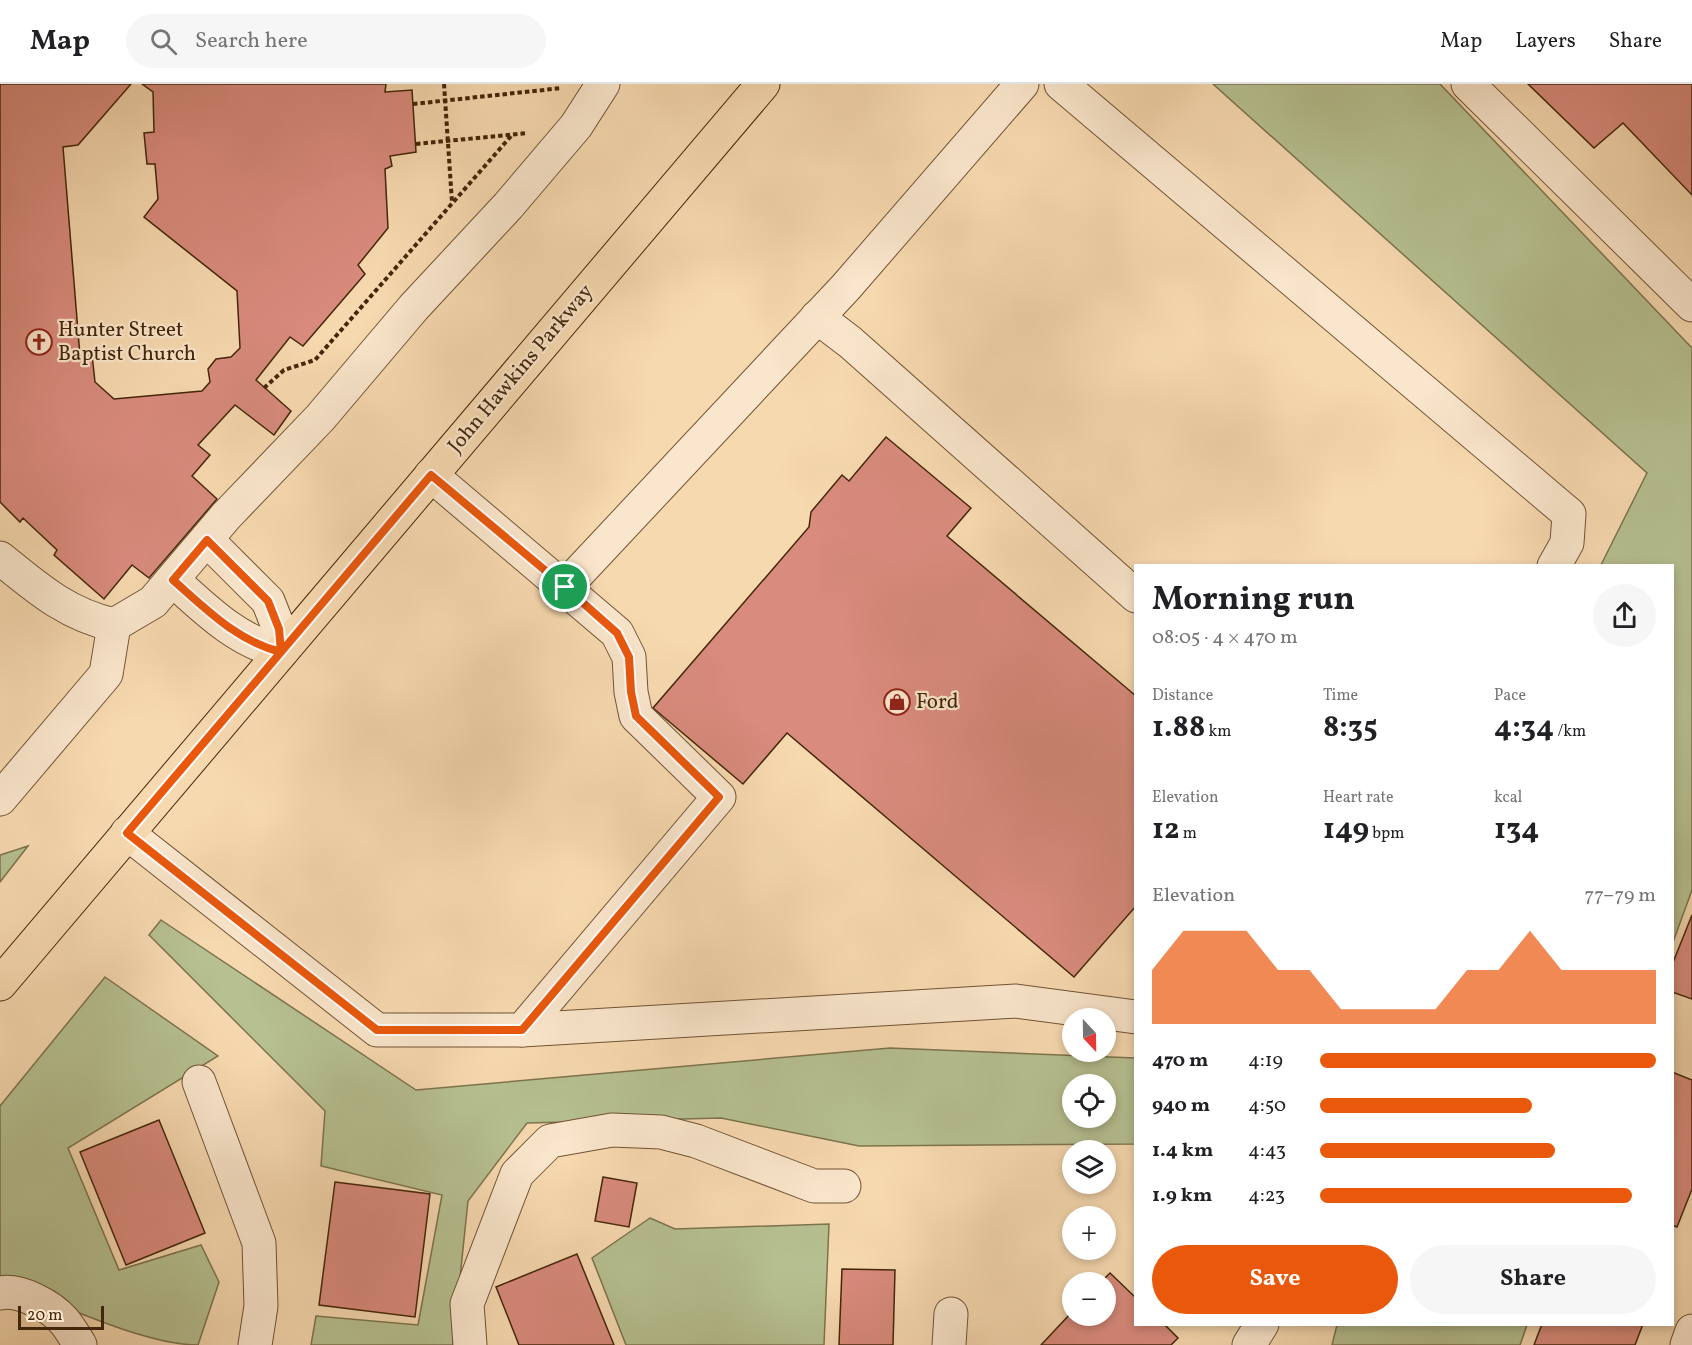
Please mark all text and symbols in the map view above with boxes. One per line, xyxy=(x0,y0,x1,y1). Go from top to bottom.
search box xyxy=(126,14,546,68)
text: Map xyxy=(30,22,90,61)
icon: search xyxy=(147,25,180,58)
text: Search here xyxy=(195,26,308,57)
text: Map xyxy=(1440,27,1482,56)
text: Layers xyxy=(1515,27,1576,56)
text: Share xyxy=(1609,27,1662,56)
street label: John Hawkins Parkway xyxy=(441,278,601,460)
place label: Hunter Street Baptist Church xyxy=(58,316,196,369)
church icon: Hunter Street Baptist Church xyxy=(24,327,54,357)
pin xyxy=(539,561,590,612)
icon: arrive xyxy=(548,570,581,603)
text: Morning run xyxy=(1152,578,1355,624)
button: share xyxy=(1593,584,1656,647)
text: 08:05 · 4 × 470 m xyxy=(1152,624,1298,652)
text: Distance xyxy=(1152,685,1213,707)
text: Time xyxy=(1323,685,1358,707)
text: Pace xyxy=(1494,685,1526,707)
shop icon: Ford xyxy=(882,687,912,717)
place label: Ford xyxy=(916,688,959,717)
text: 1.88 xyxy=(1152,707,1205,749)
text: 8:35 xyxy=(1323,707,1378,749)
text: 4:34 xyxy=(1494,707,1554,749)
text: km xyxy=(1205,721,1231,743)
text: /km xyxy=(1554,721,1586,743)
text: Elevation xyxy=(1152,787,1219,809)
text: Heart rate xyxy=(1323,787,1394,809)
text: kcal xyxy=(1494,787,1522,809)
text: 12 xyxy=(1152,809,1180,851)
text: 149 xyxy=(1323,809,1369,851)
text: 134 xyxy=(1494,809,1540,851)
text: m xyxy=(1180,823,1197,845)
text: bpm xyxy=(1369,823,1404,845)
text: Elevation xyxy=(1152,882,1235,910)
text: 77–79 m xyxy=(1585,882,1656,910)
north arrow xyxy=(1062,1008,1116,1062)
map controls xyxy=(1062,1008,1116,1326)
text: 470 m xyxy=(1152,1047,1208,1075)
text: 4:19 xyxy=(1248,1047,1283,1075)
button: locate xyxy=(1062,1074,1116,1128)
text: 940 m xyxy=(1152,1092,1210,1120)
text: 4:50 xyxy=(1248,1092,1286,1120)
text: 1.4 km xyxy=(1152,1137,1213,1165)
text: 4:43 xyxy=(1248,1137,1286,1165)
button: layers xyxy=(1062,1140,1116,1194)
text: 1.9 km xyxy=(1152,1182,1212,1210)
text: 4:23 xyxy=(1248,1182,1285,1210)
button: + xyxy=(1062,1206,1116,1260)
button: Save xyxy=(1152,1245,1398,1314)
button: Share xyxy=(1410,1245,1656,1314)
button: − xyxy=(1062,1272,1116,1326)
scale bar xyxy=(18,1303,104,1330)
text: 20 m xyxy=(27,1305,62,1327)

